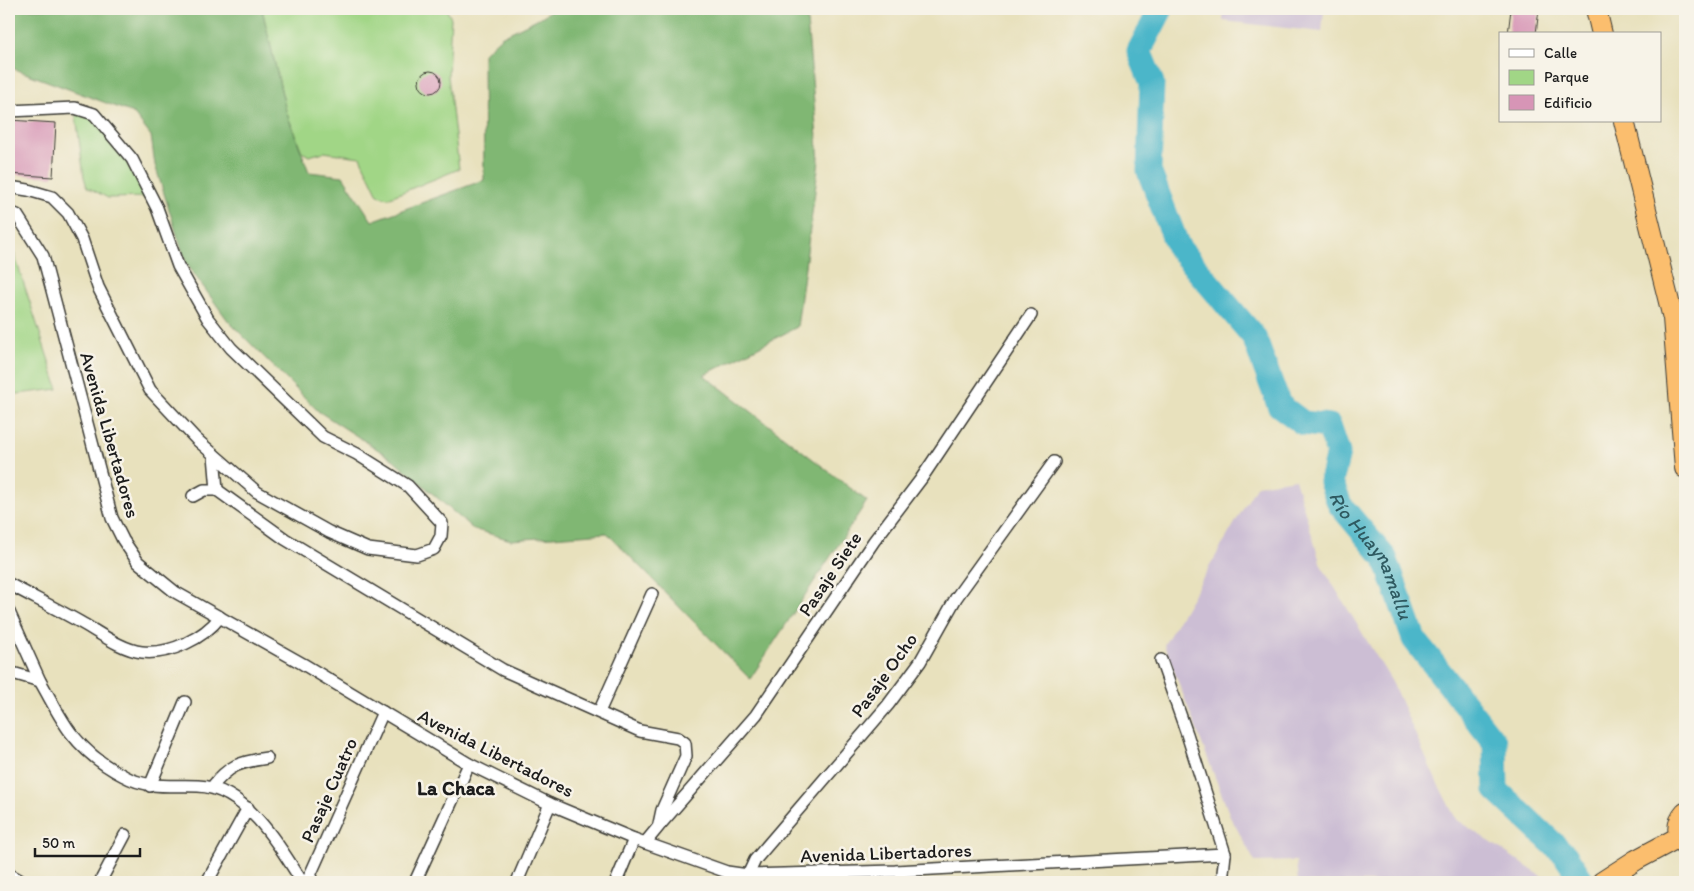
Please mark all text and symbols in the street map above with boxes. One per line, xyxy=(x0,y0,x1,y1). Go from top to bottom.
legend xyxy=(1499,32,1662,122)
text: Calle xyxy=(1544,44,1577,62)
text: Parque xyxy=(1544,68,1589,86)
text: Edificio xyxy=(1544,94,1592,112)
street label: Avenida Libertadores xyxy=(75,349,145,521)
water label: Río Huaynamallu xyxy=(1324,488,1418,623)
street label: Pasaje Siete xyxy=(793,527,867,621)
street label: Pasaje Ocho xyxy=(846,628,922,722)
street label: Avenida Libertadores xyxy=(414,704,578,802)
street label: Pasaje Cuatro xyxy=(296,734,362,846)
district label: La Chaca xyxy=(417,776,496,800)
scale bar xyxy=(35,826,140,858)
text: 50 m xyxy=(42,834,75,852)
street label: Avenida Libertadores xyxy=(800,839,972,867)

